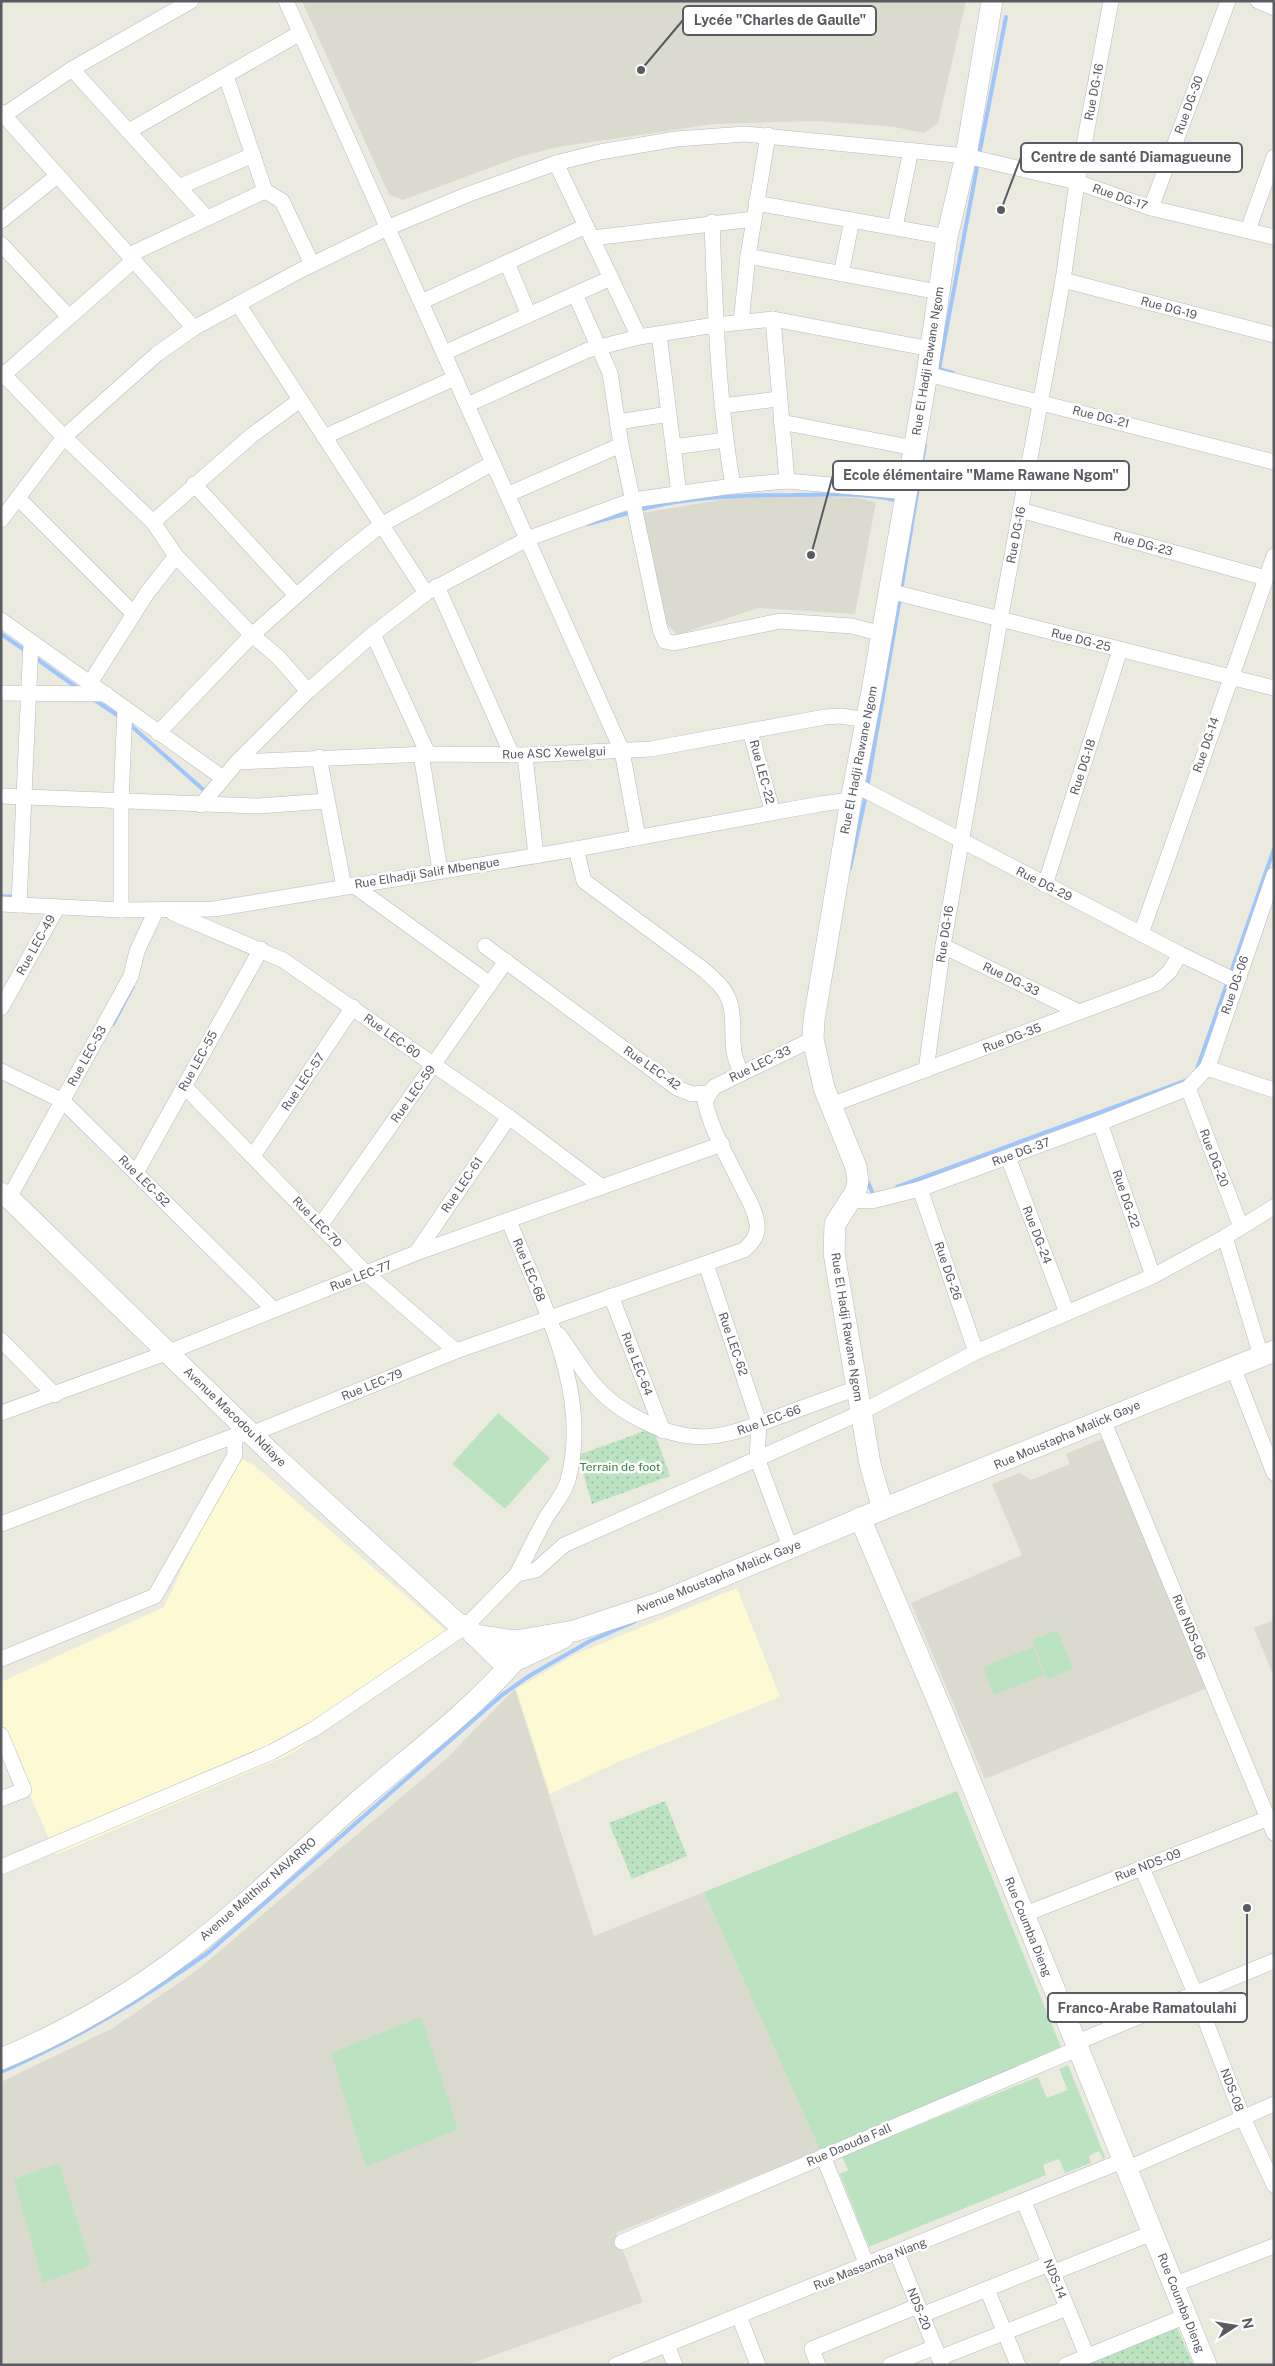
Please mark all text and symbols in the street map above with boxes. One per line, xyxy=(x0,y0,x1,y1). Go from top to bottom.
callout: Lycée "Charles de Gaulle" xyxy=(683,6,876,35)
text: Lycée "Charles de Gaulle" xyxy=(694,12,866,28)
street label: Rue DG-16 xyxy=(1082,62,1106,122)
street label: Rue DG-30 xyxy=(1172,74,1206,136)
callout: Centre de santé Diamagueune xyxy=(1021,143,1242,172)
text: Centre de santé Diamagueune xyxy=(1031,149,1231,165)
street label: Rue DG-17 xyxy=(1091,181,1149,213)
street label: Rue El Hadji Rawane Ngom xyxy=(909,285,947,437)
street label: Rue DG-19 xyxy=(1139,294,1199,322)
street label: Rue DG-21 xyxy=(1071,403,1131,431)
callout: Ecole élémentaire "Mame Rawane Ngom" xyxy=(833,461,1129,490)
text: Ecole élémentaire "Mame Rawane Ngom" xyxy=(843,467,1119,483)
street label: Rue DG-16 xyxy=(1004,505,1028,565)
street label: Rue DG-23 xyxy=(1112,529,1174,559)
street label: Rue DG-25 xyxy=(1050,626,1113,654)
street label: Rue El Hadji Rawane Ngom xyxy=(838,685,880,835)
street label: Rue DG-14 xyxy=(1190,715,1222,775)
street label: Rue DG-18 xyxy=(1067,737,1099,797)
street label: Rue LEC-22 xyxy=(747,738,777,806)
street label: Rue ASC Xewelgui xyxy=(502,744,606,762)
street label: Rue Elhadji Salif Mbengue xyxy=(353,855,501,891)
street label: Rue DG-29 xyxy=(1014,864,1074,904)
street label: Rue DG-16 xyxy=(934,904,956,964)
street label: Rue LEC-49 xyxy=(14,912,58,978)
street label: Rue DG-06 xyxy=(1218,954,1252,1016)
street label: Rue DG-33 xyxy=(980,959,1042,999)
street label: Rue LEC-60 xyxy=(361,1011,423,1061)
street label: Rue DG-35 xyxy=(981,1020,1044,1056)
street label: Rue LEC-53 xyxy=(65,1023,109,1089)
street label: Rue LEC-55 xyxy=(176,1028,221,1094)
street label: Rue LEC-42 xyxy=(621,1043,683,1093)
street label: Rue LEC-33 xyxy=(727,1043,793,1085)
street label: Rue LEC-57 xyxy=(279,1050,327,1114)
street label: Rue LEC-59 xyxy=(388,1063,438,1125)
street label: Rue DG-20 xyxy=(1197,1127,1231,1189)
street label: Rue DG-37 xyxy=(990,1135,1052,1169)
street label: Rue LEC-52 xyxy=(116,1153,172,1209)
street label: Rue LEC-61 xyxy=(438,1155,486,1215)
street label: Rue DG-22 xyxy=(1110,1168,1142,1230)
street label: Rue LEC-70 xyxy=(289,1194,345,1250)
street label: Rue DG-24 xyxy=(1020,1204,1055,1266)
street label: Rue LEC-68 xyxy=(510,1236,548,1304)
street label: Rue DG-26 xyxy=(931,1240,965,1302)
street label: Rue El Hadji Rawane Ngom xyxy=(828,1251,866,1403)
street label: Rue LEC-77 xyxy=(328,1258,394,1294)
street label: Rue LEC-62 xyxy=(716,1310,750,1378)
street label: Rue LEC-64 xyxy=(619,1330,656,1398)
street label: Avenue Macodou Ndiaye xyxy=(181,1364,289,1470)
street label: Rue LEC-79 xyxy=(339,1366,405,1404)
street label: Rue Moustapha Malick Gaye xyxy=(992,1398,1143,1472)
street label: Rue LEC-66 xyxy=(735,1402,803,1438)
park label: Terrain de foot xyxy=(579,1460,661,1474)
street label: Avenue Moustapha Malick Gaye xyxy=(633,1537,803,1617)
street label: Rue NDS-06 xyxy=(1170,1592,1208,1662)
street label: Avenue Melthior NAVARRO xyxy=(197,1834,319,1943)
street label: Rue NDS-09 xyxy=(1113,1846,1183,1884)
street label: Rue Coumba Dieng xyxy=(1002,1875,1054,1979)
callout: Franco-Arabe Ramatoulahi xyxy=(1048,1993,1247,2022)
text: Franco-Arabe Ramatoulahi xyxy=(1057,2000,1237,2016)
street label: NDS-08 xyxy=(1217,2067,1247,2114)
street label: Rue Daouda Fall xyxy=(804,2121,894,2169)
street label: Rue Massamba Niang xyxy=(811,2235,929,2293)
street label: Rue Coumba Dieng xyxy=(1155,2251,1207,2355)
street label: NDS-14 xyxy=(1041,2257,1069,2301)
street label: NDS-20 xyxy=(904,2286,934,2332)
north arrow xyxy=(1210,2301,1260,2351)
text: N xyxy=(1239,2316,1257,2330)

